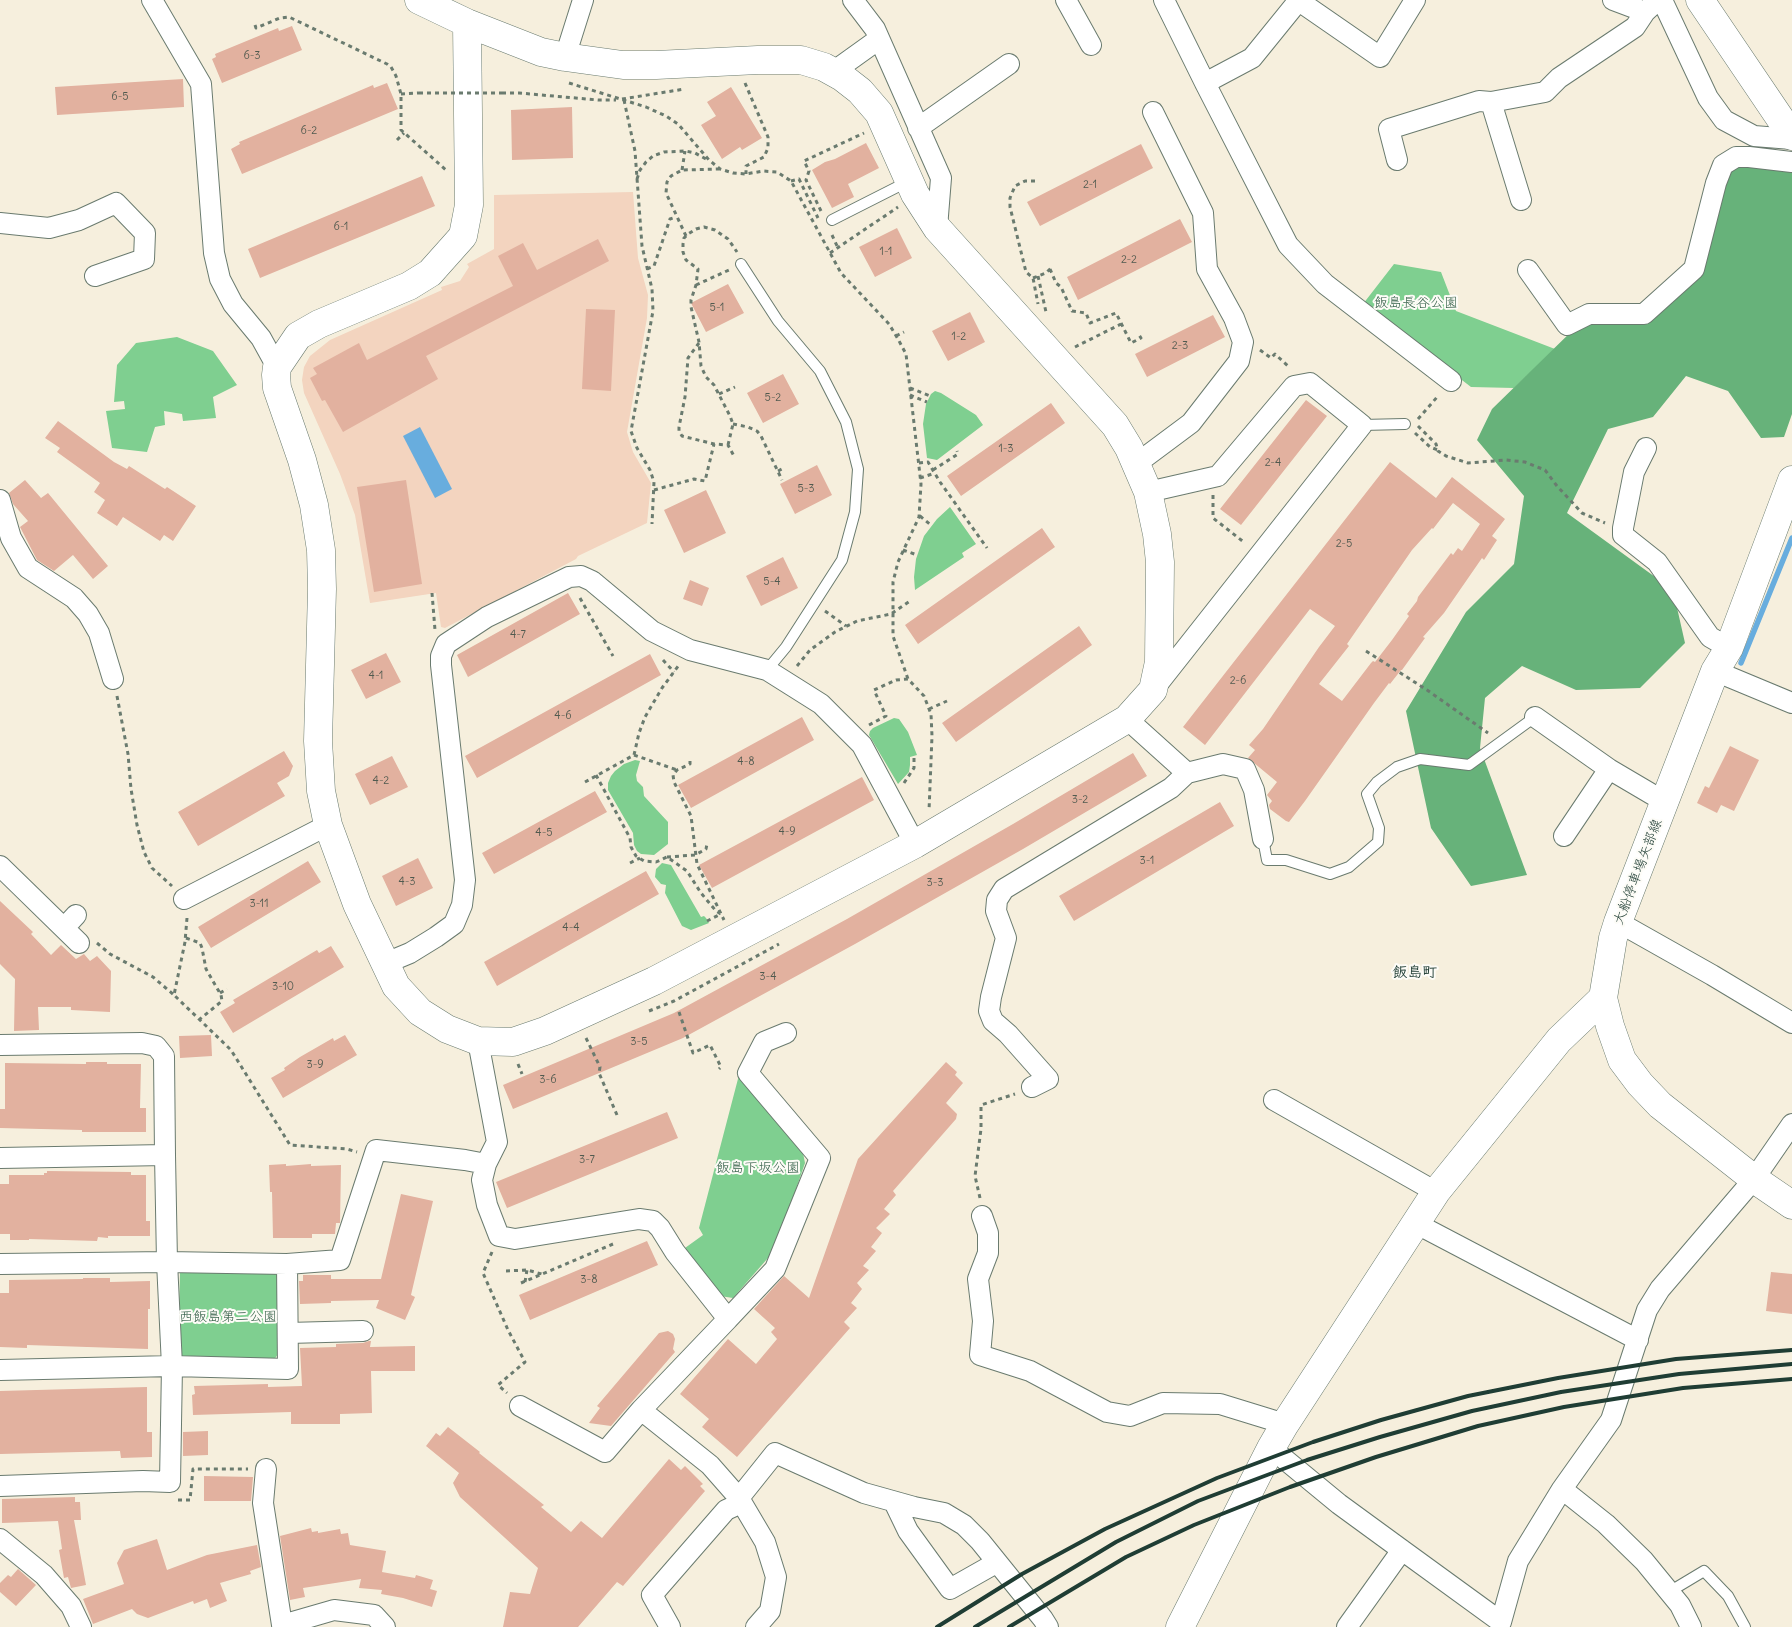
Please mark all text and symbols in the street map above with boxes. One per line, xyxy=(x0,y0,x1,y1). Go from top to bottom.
house number: 6-3 xyxy=(243,49,261,63)
house number: 6-5 xyxy=(111,90,129,104)
house number: 6-2 xyxy=(301,124,317,138)
house number: 2-1 xyxy=(1083,178,1097,192)
house number: 6-1 xyxy=(334,220,348,234)
house number: 1-1 xyxy=(880,245,892,259)
house number: 2-2 xyxy=(1121,253,1137,267)
park label: 飯島長谷公園 xyxy=(1374,295,1458,311)
house number: 5-1 xyxy=(710,301,724,315)
house number: 1-2 xyxy=(952,330,966,344)
house number: 2-3 xyxy=(1172,339,1188,353)
house number: 5-2 xyxy=(765,391,781,405)
house number: 1-3 xyxy=(998,442,1014,456)
house number: 2-4 xyxy=(1265,456,1281,470)
house number: 5-3 xyxy=(797,482,815,496)
house number: 2-5 xyxy=(1336,537,1352,551)
house number: 5-4 xyxy=(763,575,781,589)
house number: 4-7 xyxy=(510,628,526,642)
house number: 4-1 xyxy=(369,669,383,683)
house number: 2-6 xyxy=(1230,674,1246,688)
house number: 4-6 xyxy=(554,709,572,723)
house number: 4-8 xyxy=(737,755,755,769)
house number: 4-2 xyxy=(373,774,389,788)
house number: 3-2 xyxy=(1072,793,1088,807)
street label: 大船停車場矢部線 xyxy=(1610,817,1666,927)
house number: 4-9 xyxy=(778,825,796,839)
house number: 4-5 xyxy=(535,826,553,840)
house number: 3-1 xyxy=(1140,854,1154,868)
house number: 4-3 xyxy=(398,875,416,889)
house number: 3-3 xyxy=(927,876,943,890)
house number: 3-11 xyxy=(249,897,269,911)
house number: 4-4 xyxy=(562,921,580,935)
district label: 飯島町 xyxy=(1393,964,1437,982)
house number: 3-4 xyxy=(759,970,777,984)
house number: 3-10 xyxy=(272,980,294,994)
house number: 3-5 xyxy=(630,1035,648,1049)
house number: 3-9 xyxy=(306,1058,324,1072)
house number: 3-6 xyxy=(539,1073,557,1087)
house number: 3-7 xyxy=(579,1153,595,1167)
park label: 飯島下坂公園 xyxy=(716,1160,800,1176)
house number: 3-8 xyxy=(580,1273,598,1287)
park label: 西飯島第二公園 xyxy=(179,1309,277,1325)

